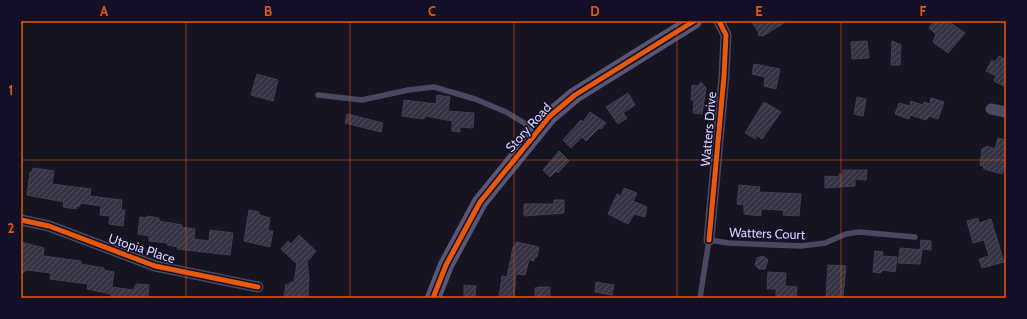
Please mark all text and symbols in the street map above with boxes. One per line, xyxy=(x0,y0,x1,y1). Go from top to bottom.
text: A xyxy=(100,3,109,19)
text: B xyxy=(264,3,272,19)
text: C xyxy=(428,3,436,19)
text: D xyxy=(590,3,600,19)
text: E xyxy=(755,3,763,19)
text: F xyxy=(920,3,927,19)
text: 1 xyxy=(9,82,13,98)
street label: Watters Drive xyxy=(697,91,719,167)
street label: Story Road xyxy=(502,99,554,155)
text: 2 xyxy=(8,220,15,236)
street label: Watters Court xyxy=(729,224,806,242)
street label: Utopia Place xyxy=(107,230,178,266)

